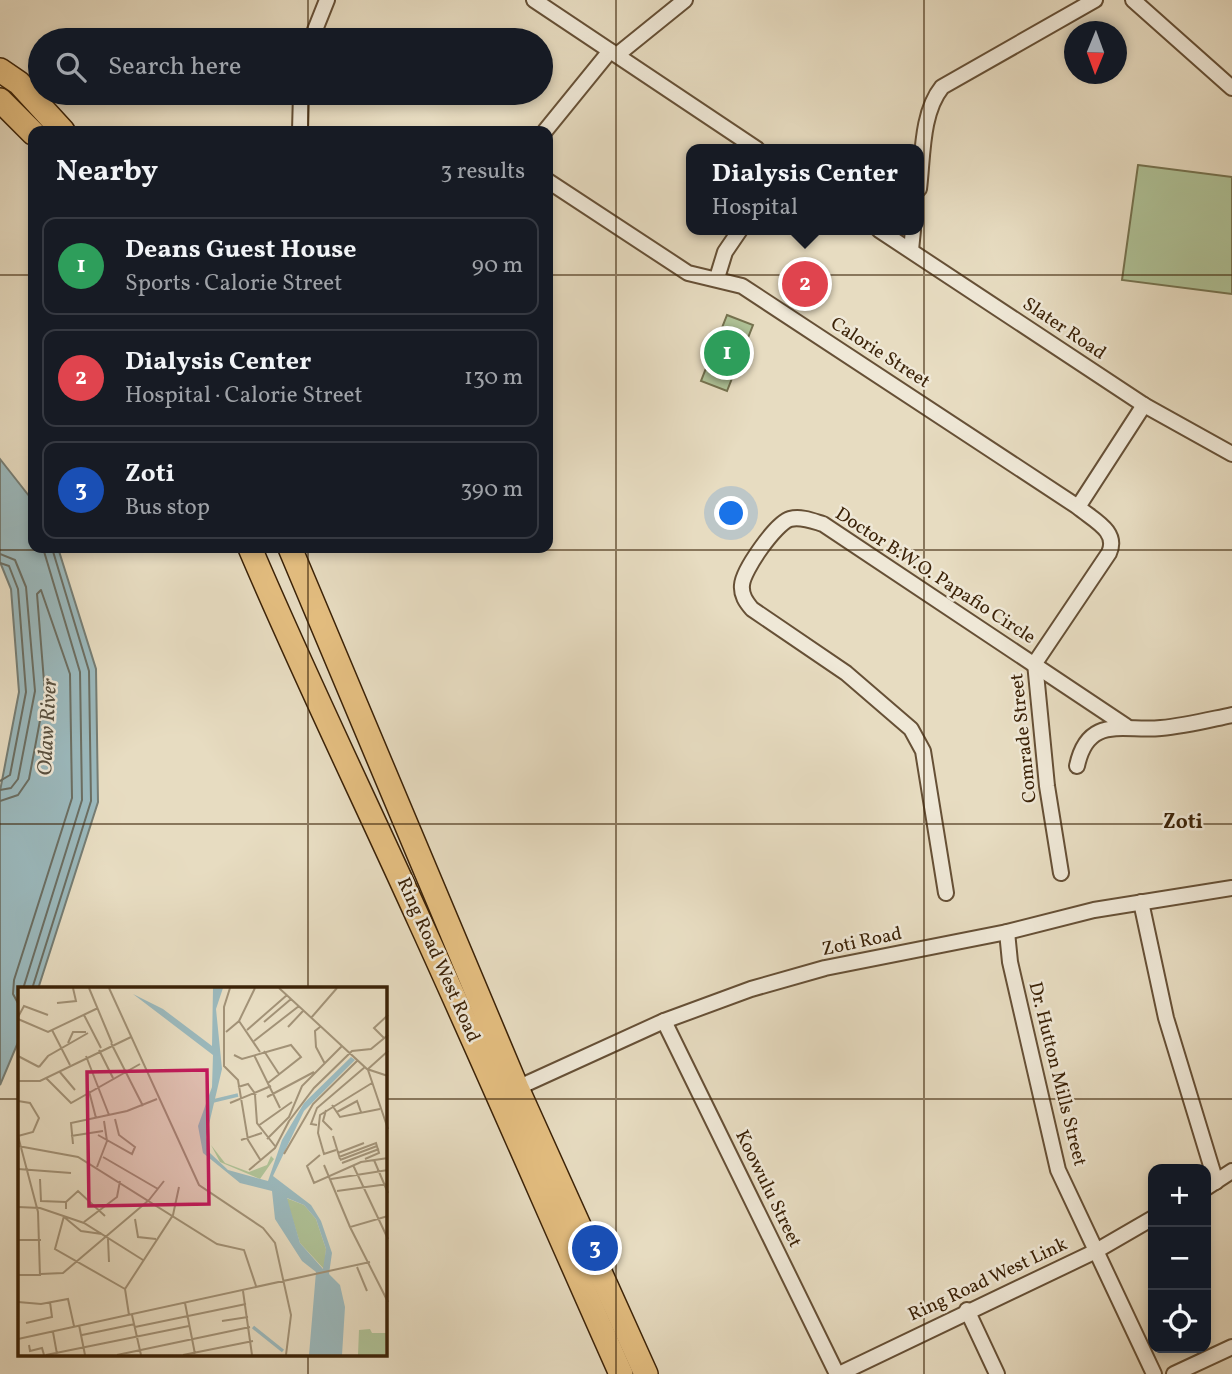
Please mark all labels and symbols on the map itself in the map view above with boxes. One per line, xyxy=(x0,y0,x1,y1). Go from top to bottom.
north arrow xyxy=(1064,21,1127,84)
pin: 2 xyxy=(782,258,828,310)
street label: Slater Road xyxy=(1017,292,1111,366)
street label: Calorie Street xyxy=(825,311,935,395)
pin: 1 xyxy=(704,327,750,379)
your location xyxy=(714,496,748,530)
street label: Doctor B.W.O. Papafio Circle xyxy=(830,501,1040,651)
street label: Comrade Street xyxy=(1004,672,1044,804)
water label: Odaw River xyxy=(31,677,65,776)
district label: Zoti xyxy=(1163,808,1203,837)
street label: Ring Road West Road xyxy=(390,874,486,1046)
street label: Zoti Road xyxy=(820,921,904,963)
street label: Dr. Hutton Mills Street xyxy=(1022,979,1093,1169)
inset map xyxy=(18,987,387,1356)
street label: Koowulu Street xyxy=(728,1126,808,1252)
pin: 3 xyxy=(572,1222,618,1274)
street label: Ring Road West Link xyxy=(904,1232,1072,1328)

